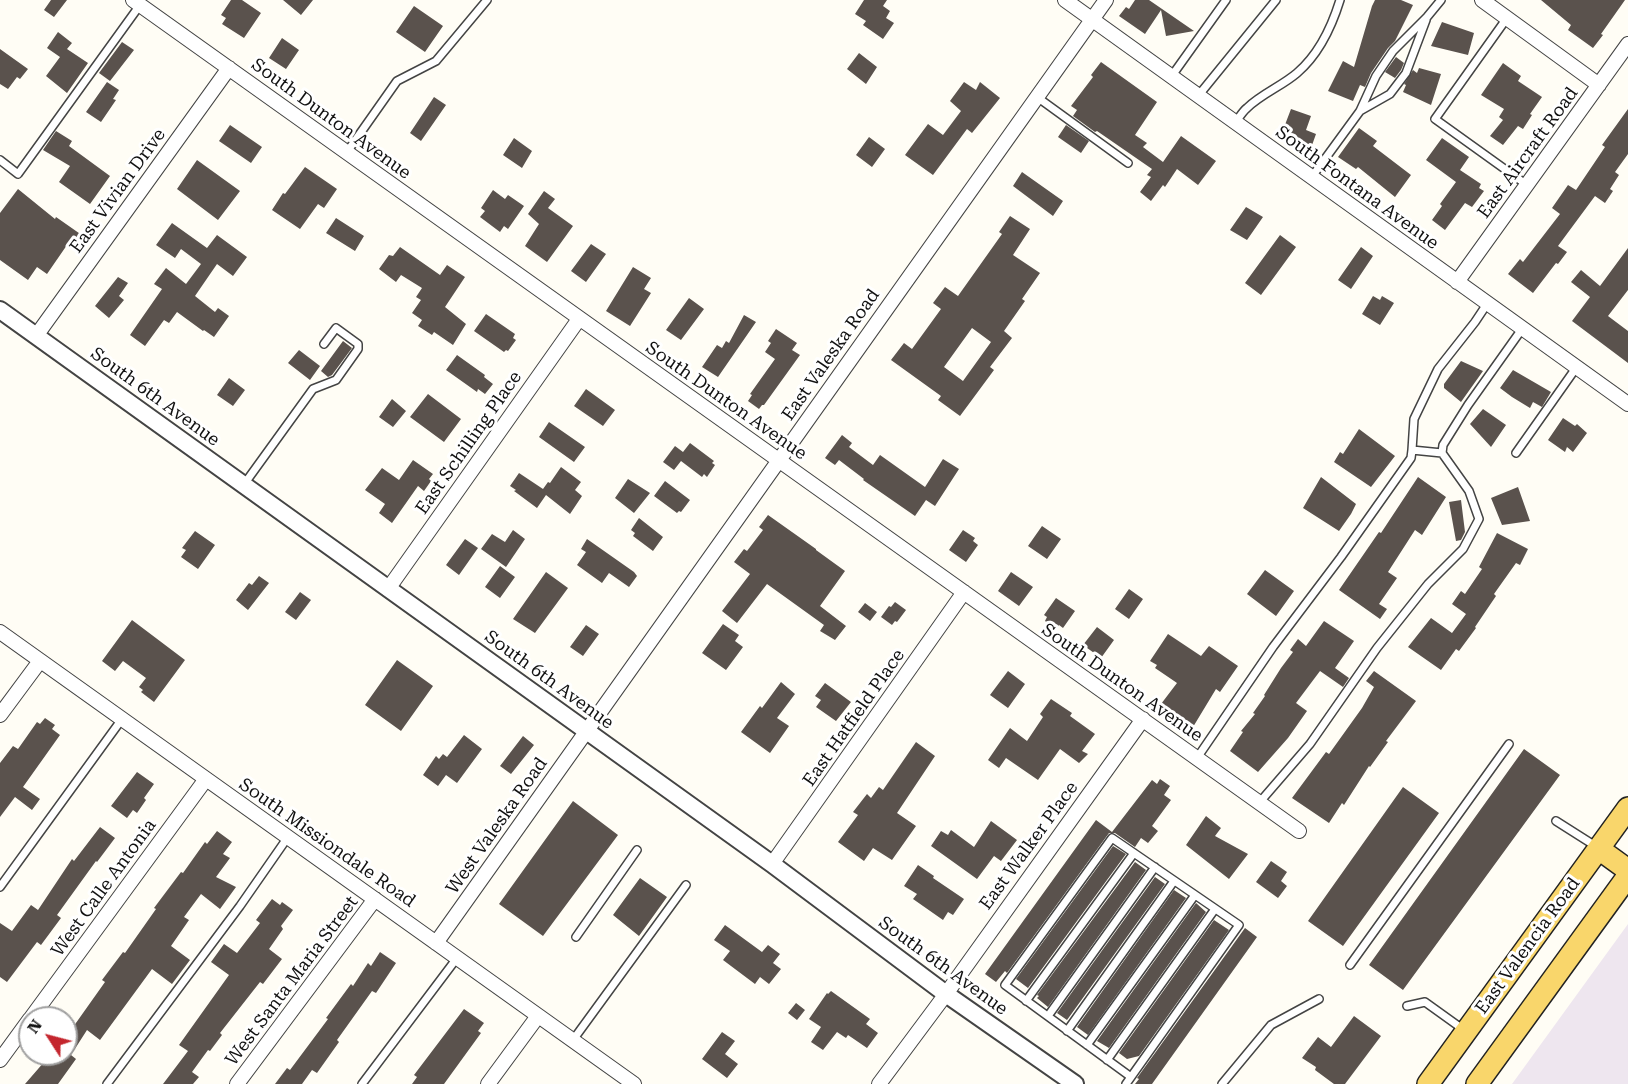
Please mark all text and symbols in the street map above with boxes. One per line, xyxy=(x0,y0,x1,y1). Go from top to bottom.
street label: South Dunton Avenue xyxy=(247,54,415,184)
street label: East Aircraft Road xyxy=(1473,83,1583,223)
street label: South Fontana Avenue xyxy=(1271,122,1443,254)
street label: East Vivian Drive xyxy=(66,125,170,257)
street label: East Valeska Road xyxy=(778,285,884,425)
street label: South Dunton Avenue xyxy=(641,337,811,465)
street label: South 6th Avenue xyxy=(86,343,224,451)
street label: East Schilling Place xyxy=(411,367,527,519)
street label: South Dunton Avenue xyxy=(1037,619,1207,747)
street label: South 6th Avenue xyxy=(480,626,618,734)
street label: East Hatfield Place xyxy=(799,645,909,791)
street label: West Valeska Road xyxy=(442,754,552,898)
street label: South Missiondale Road xyxy=(235,774,419,912)
street label: East Walker Place xyxy=(975,778,1083,914)
street label: West Calle Antonia xyxy=(47,815,161,961)
street label: East Valencia Road xyxy=(1471,873,1585,1019)
street label: West Santa Maria Street xyxy=(221,892,363,1070)
street label: South 6th Avenue xyxy=(874,912,1012,1020)
north arrow xyxy=(18,1006,78,1066)
text: N xyxy=(23,1016,46,1037)

